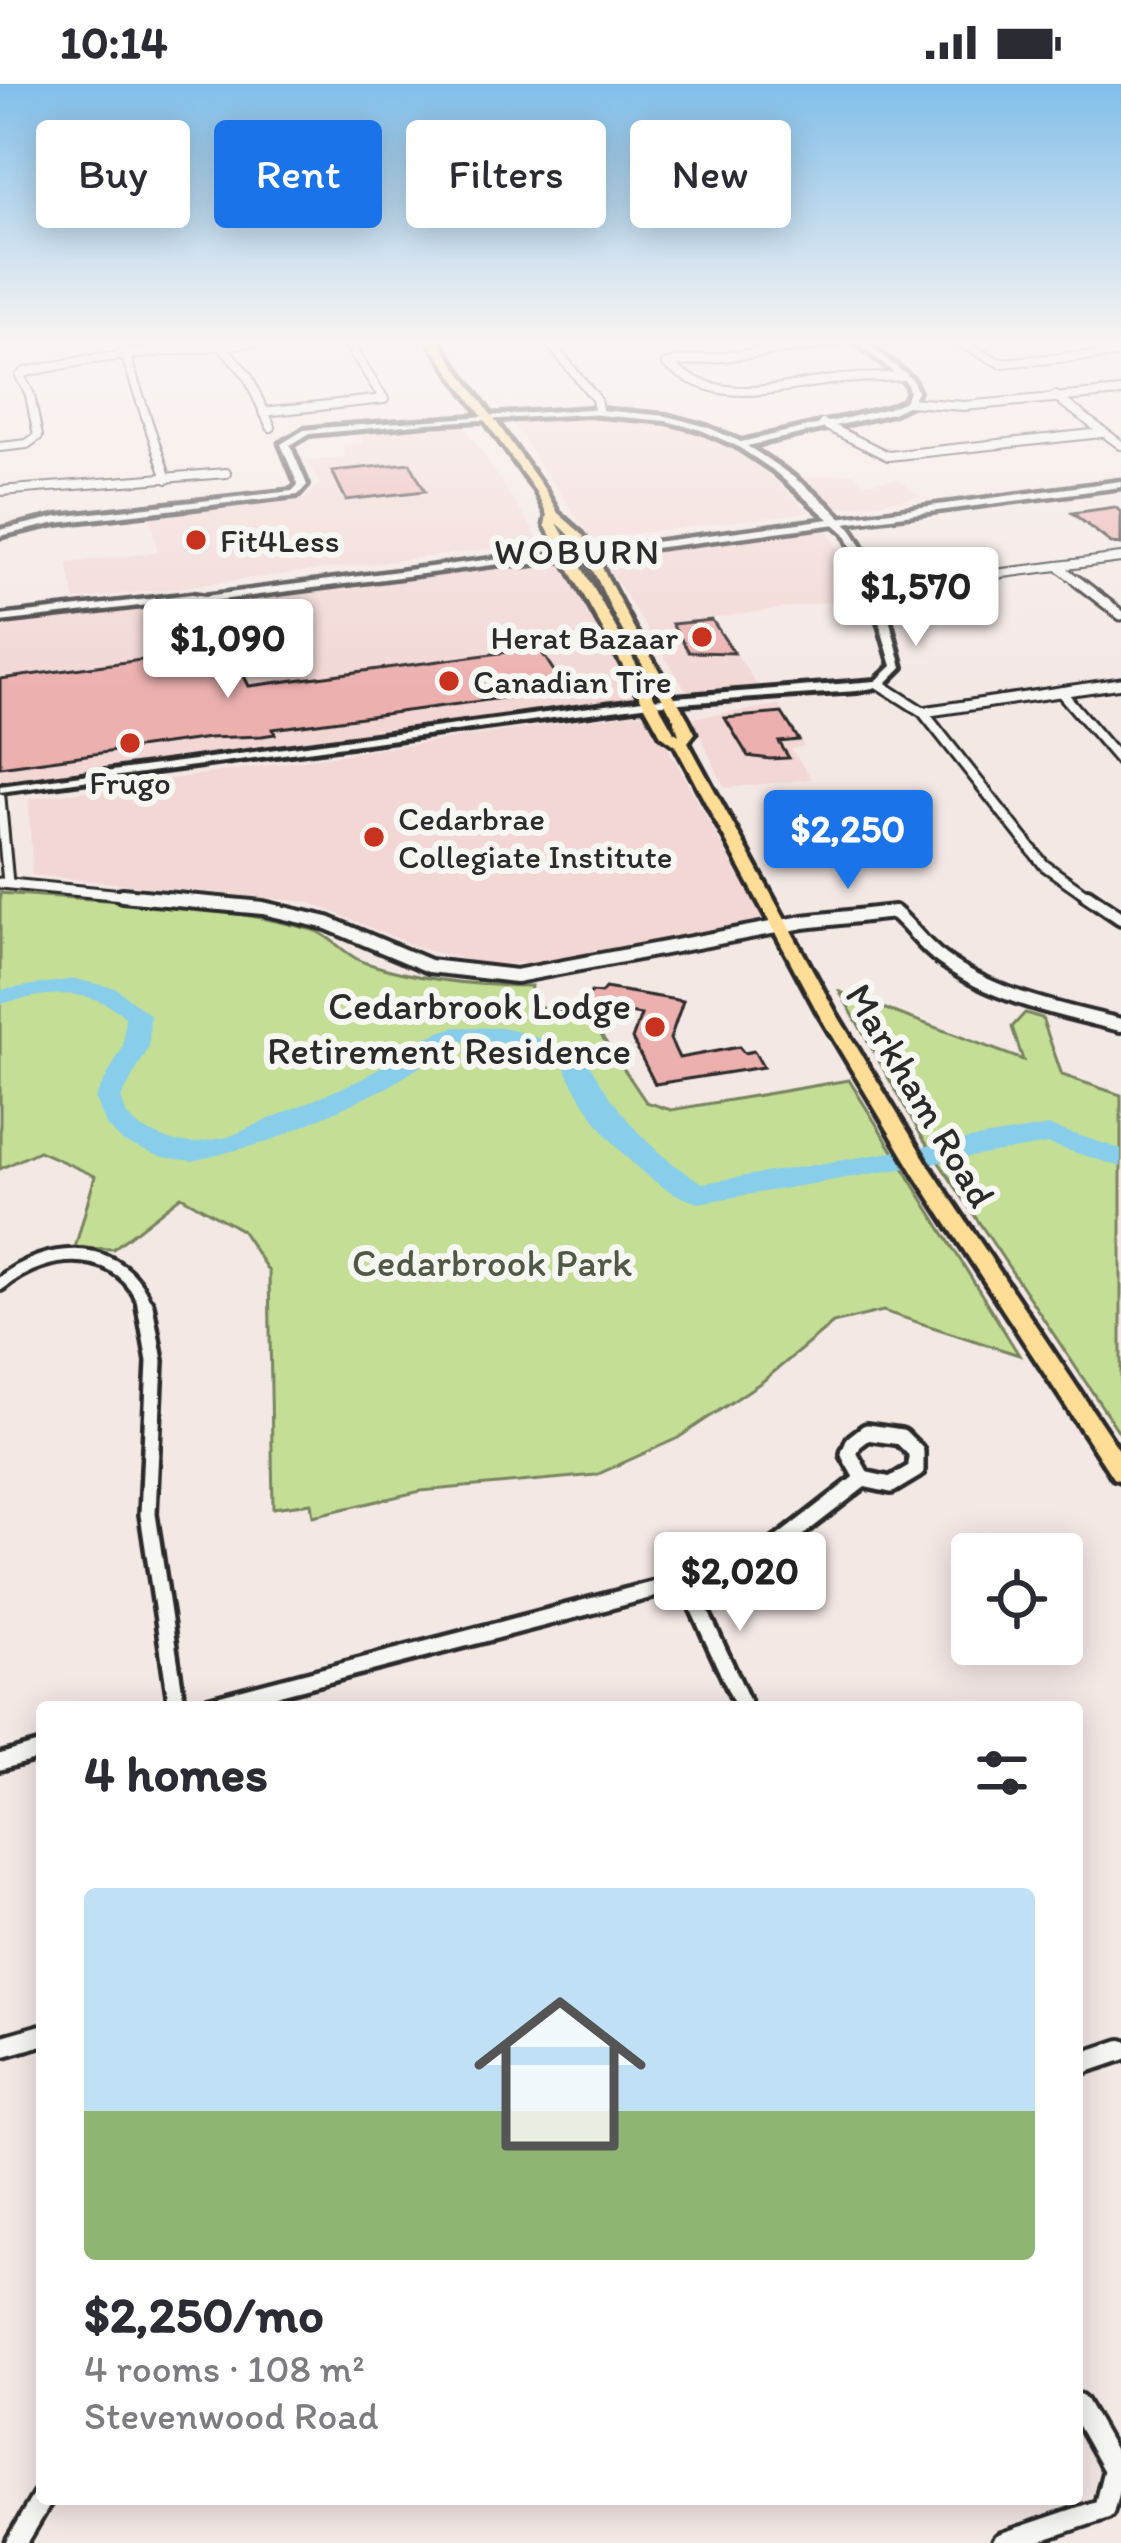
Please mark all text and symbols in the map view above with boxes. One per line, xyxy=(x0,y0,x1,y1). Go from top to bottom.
text: 10:14 xyxy=(60,15,168,69)
chip: Buy xyxy=(36,120,190,228)
chip: Rent xyxy=(214,120,382,228)
chip: Filters xyxy=(406,120,606,228)
chip: New xyxy=(630,120,791,228)
place label: Fit4Less xyxy=(220,521,340,560)
marker: Fit4Less xyxy=(183,527,209,553)
district label: WOBURN xyxy=(494,530,662,573)
pin: $1,570 xyxy=(818,547,1014,649)
text: $1,570 xyxy=(861,562,971,609)
pin: $1,090 xyxy=(130,599,326,701)
text: $1,090 xyxy=(170,614,286,661)
place label: Herat Bazaar xyxy=(490,618,678,657)
marker: Herat Bazaar xyxy=(689,624,715,650)
place label: Canadian Tire xyxy=(473,662,672,701)
marker: Canadian Tire xyxy=(436,668,462,694)
marker: Frugo xyxy=(117,730,143,756)
place label: Frugo xyxy=(89,763,171,802)
pin: $2,250 xyxy=(750,790,946,892)
place label: Cedarbrae Collegiate Institute xyxy=(398,799,673,876)
text: $2,250 xyxy=(791,805,905,852)
marker: Cedarbrae Collegiate Institute xyxy=(361,824,387,850)
street label: Markham Road xyxy=(835,975,1006,1216)
place label: Cedarbrook Lodge Retirement Residence xyxy=(267,982,631,1074)
marker: Cedarbrook Lodge Retirement Residence xyxy=(642,1014,668,1040)
park label: Cedarbrook Park xyxy=(352,1239,632,1286)
pin: $2,020 xyxy=(642,1532,838,1634)
map controls xyxy=(951,1533,1083,1665)
button: locate xyxy=(951,1533,1083,1665)
text: $2,020 xyxy=(681,1547,799,1594)
icon: filters xyxy=(969,1740,1035,1806)
text: 4 homes xyxy=(84,1743,268,1804)
icon: home xyxy=(452,1966,668,2182)
text: $2,250/mo xyxy=(84,2284,324,2345)
text: 4 rooms · 108 m² xyxy=(84,2345,365,2392)
text: Stevenwood Road xyxy=(84,2392,379,2439)

